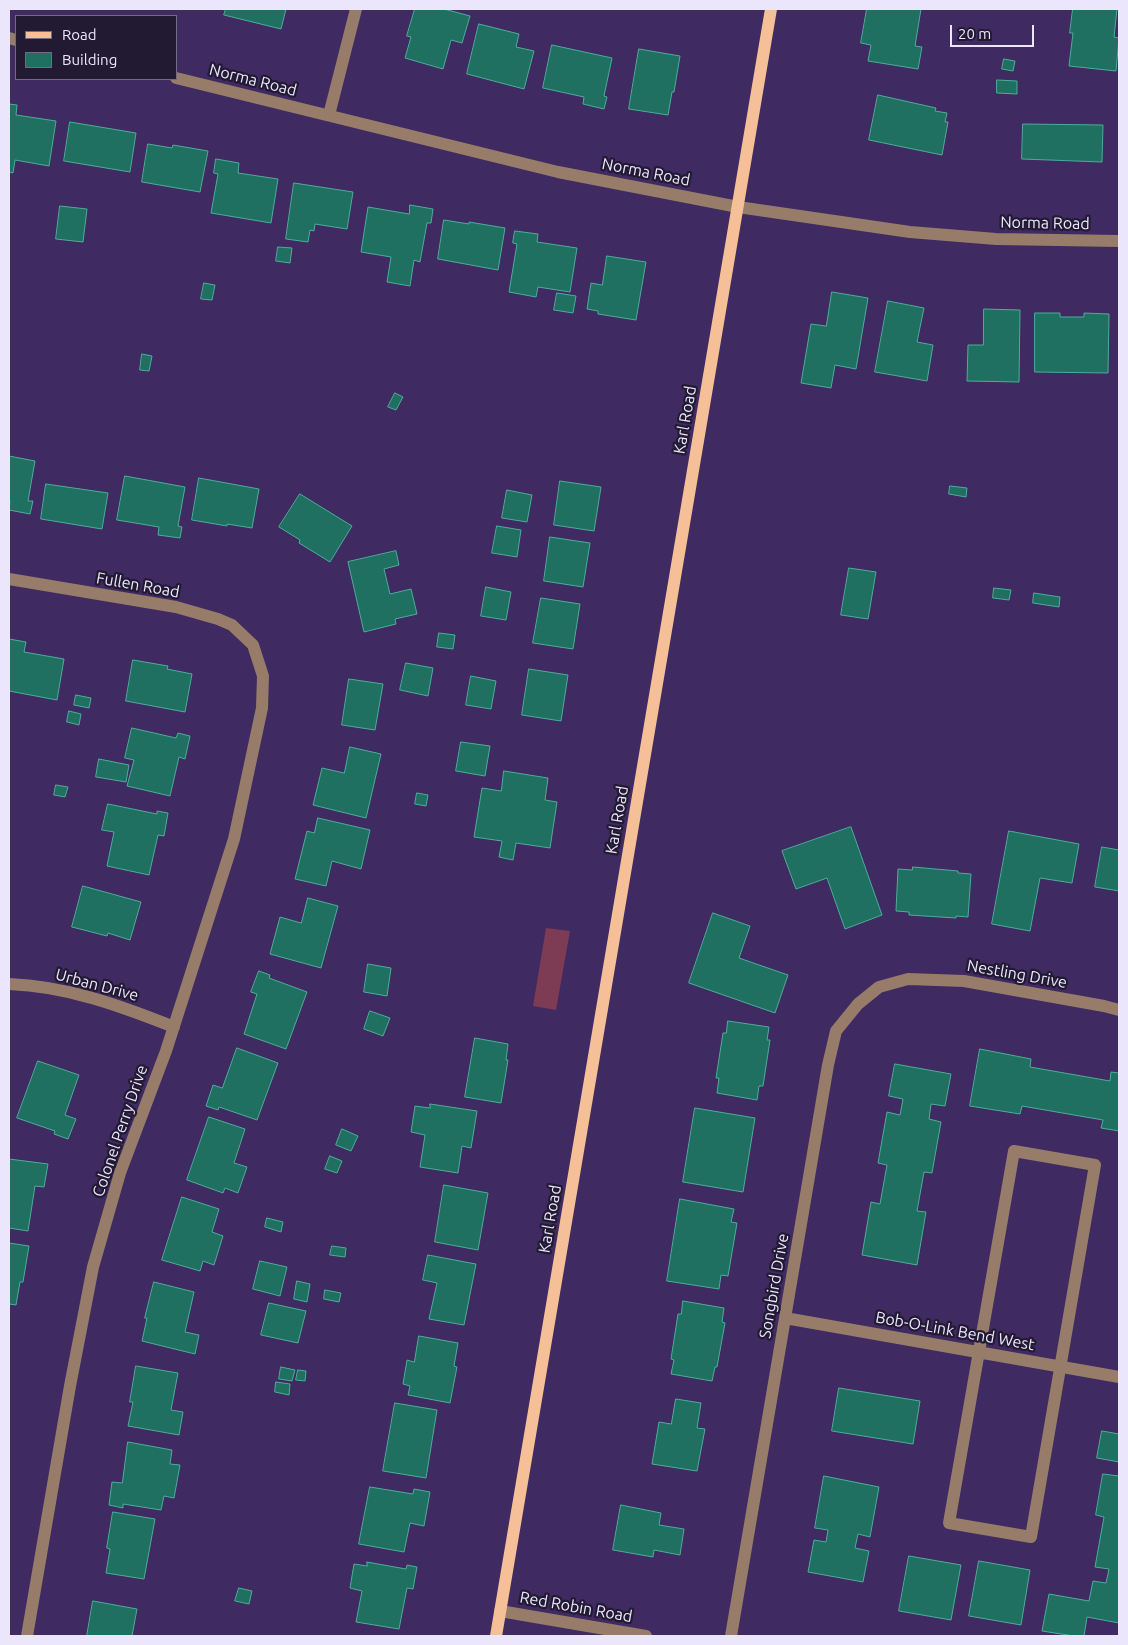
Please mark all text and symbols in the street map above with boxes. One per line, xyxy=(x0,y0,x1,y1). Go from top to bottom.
legend xyxy=(15,15,178,80)
scale bar xyxy=(953,15,1037,47)
text: 20 m xyxy=(958,25,991,42)
text: Road xyxy=(62,26,97,43)
text: Building xyxy=(62,51,117,68)
street label: Norma Road xyxy=(207,60,299,100)
street label: Norma Road xyxy=(600,154,692,190)
street label: Norma Road xyxy=(1000,213,1090,233)
street label: Karl Road xyxy=(670,384,700,456)
street label: Fullen Road xyxy=(95,568,181,602)
street label: Karl Road xyxy=(602,784,632,856)
street label: Nestling Drive xyxy=(965,956,1069,992)
street label: Urban Drive xyxy=(53,965,141,1005)
street label: Colonel Perry Drive xyxy=(88,1062,152,1200)
street label: Karl Road xyxy=(535,1183,565,1255)
street label: Songbird Drive xyxy=(755,1232,793,1340)
street label: Bob-O-Link Bend West xyxy=(874,1308,1036,1354)
street label: Red Robin Road xyxy=(518,1588,634,1626)

